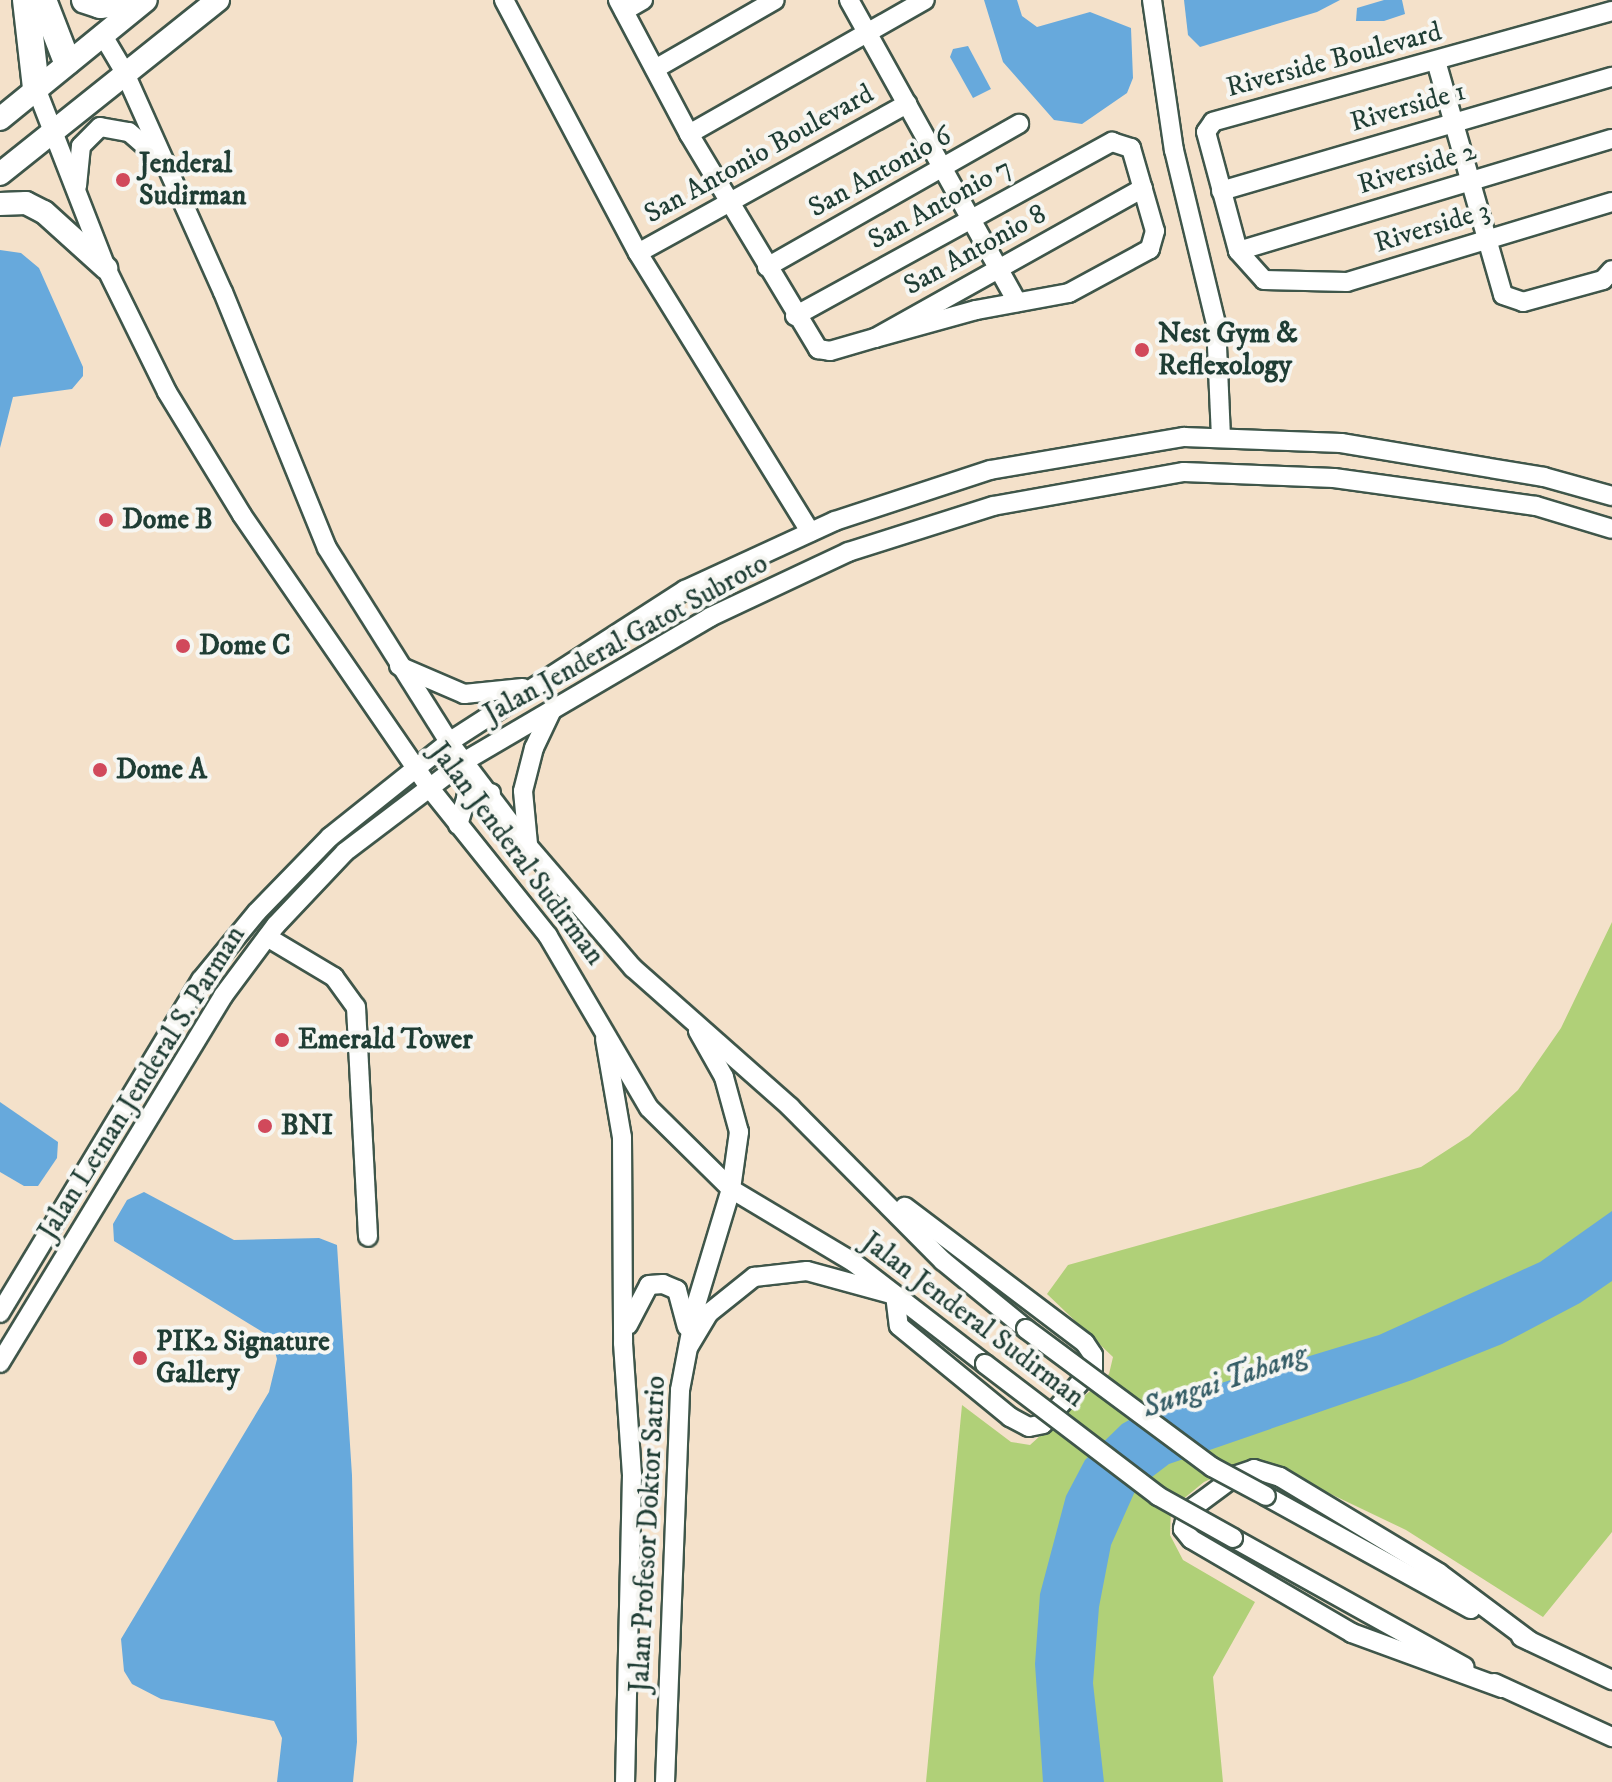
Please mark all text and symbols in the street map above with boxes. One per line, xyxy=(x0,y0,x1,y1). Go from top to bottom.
street label: Riverside Boulevard xyxy=(1223,15,1445,105)
street label: Riverside 1 xyxy=(1346,75,1470,139)
street label: San Antonio Boulevard xyxy=(639,77,879,231)
street label: San Antonio 6 xyxy=(803,119,957,225)
street label: Riverside 2 xyxy=(1354,134,1480,202)
place label: Jenderal Sudirman xyxy=(139,147,246,213)
street label: San Antonio 7 xyxy=(863,151,1017,257)
marker: Jenderal Sudirman xyxy=(114,171,132,189)
street label: Riverside 3 xyxy=(1370,194,1494,260)
street label: San Antonio 8 xyxy=(898,197,1052,303)
place label: Nest Gym & Reflexology xyxy=(1158,317,1298,383)
marker: Nest Gym & Reflexology xyxy=(1133,341,1151,359)
place label: Dome B xyxy=(122,503,213,537)
marker: Dome B xyxy=(97,511,115,529)
street label: Jalan Jenderal Gatot Subroto xyxy=(478,547,774,731)
place label: Dome C xyxy=(199,629,291,663)
marker: Dome C xyxy=(174,637,192,655)
street label: Jalan Jenderal Sudirman xyxy=(422,736,612,972)
place label: Dome A xyxy=(116,753,207,787)
marker: Dome A xyxy=(91,761,109,779)
street label: Jalan Letnan Jenderal S. Parman xyxy=(31,920,253,1246)
place label: Emerald Tower xyxy=(298,1023,473,1057)
marker: Emerald Tower xyxy=(273,1031,291,1049)
place label: BNI xyxy=(281,1109,333,1143)
marker: BNI xyxy=(256,1117,274,1135)
street label: Jalan Jenderal Sudirman xyxy=(855,1225,1091,1415)
place label: PIK2 Signature Gallery xyxy=(156,1325,330,1391)
water label: Sungai Tahang xyxy=(1138,1337,1312,1427)
marker: PIK2 Signature Gallery xyxy=(131,1349,149,1367)
street label: Jalan Profesor Doktor Satrio xyxy=(623,1375,673,1693)

